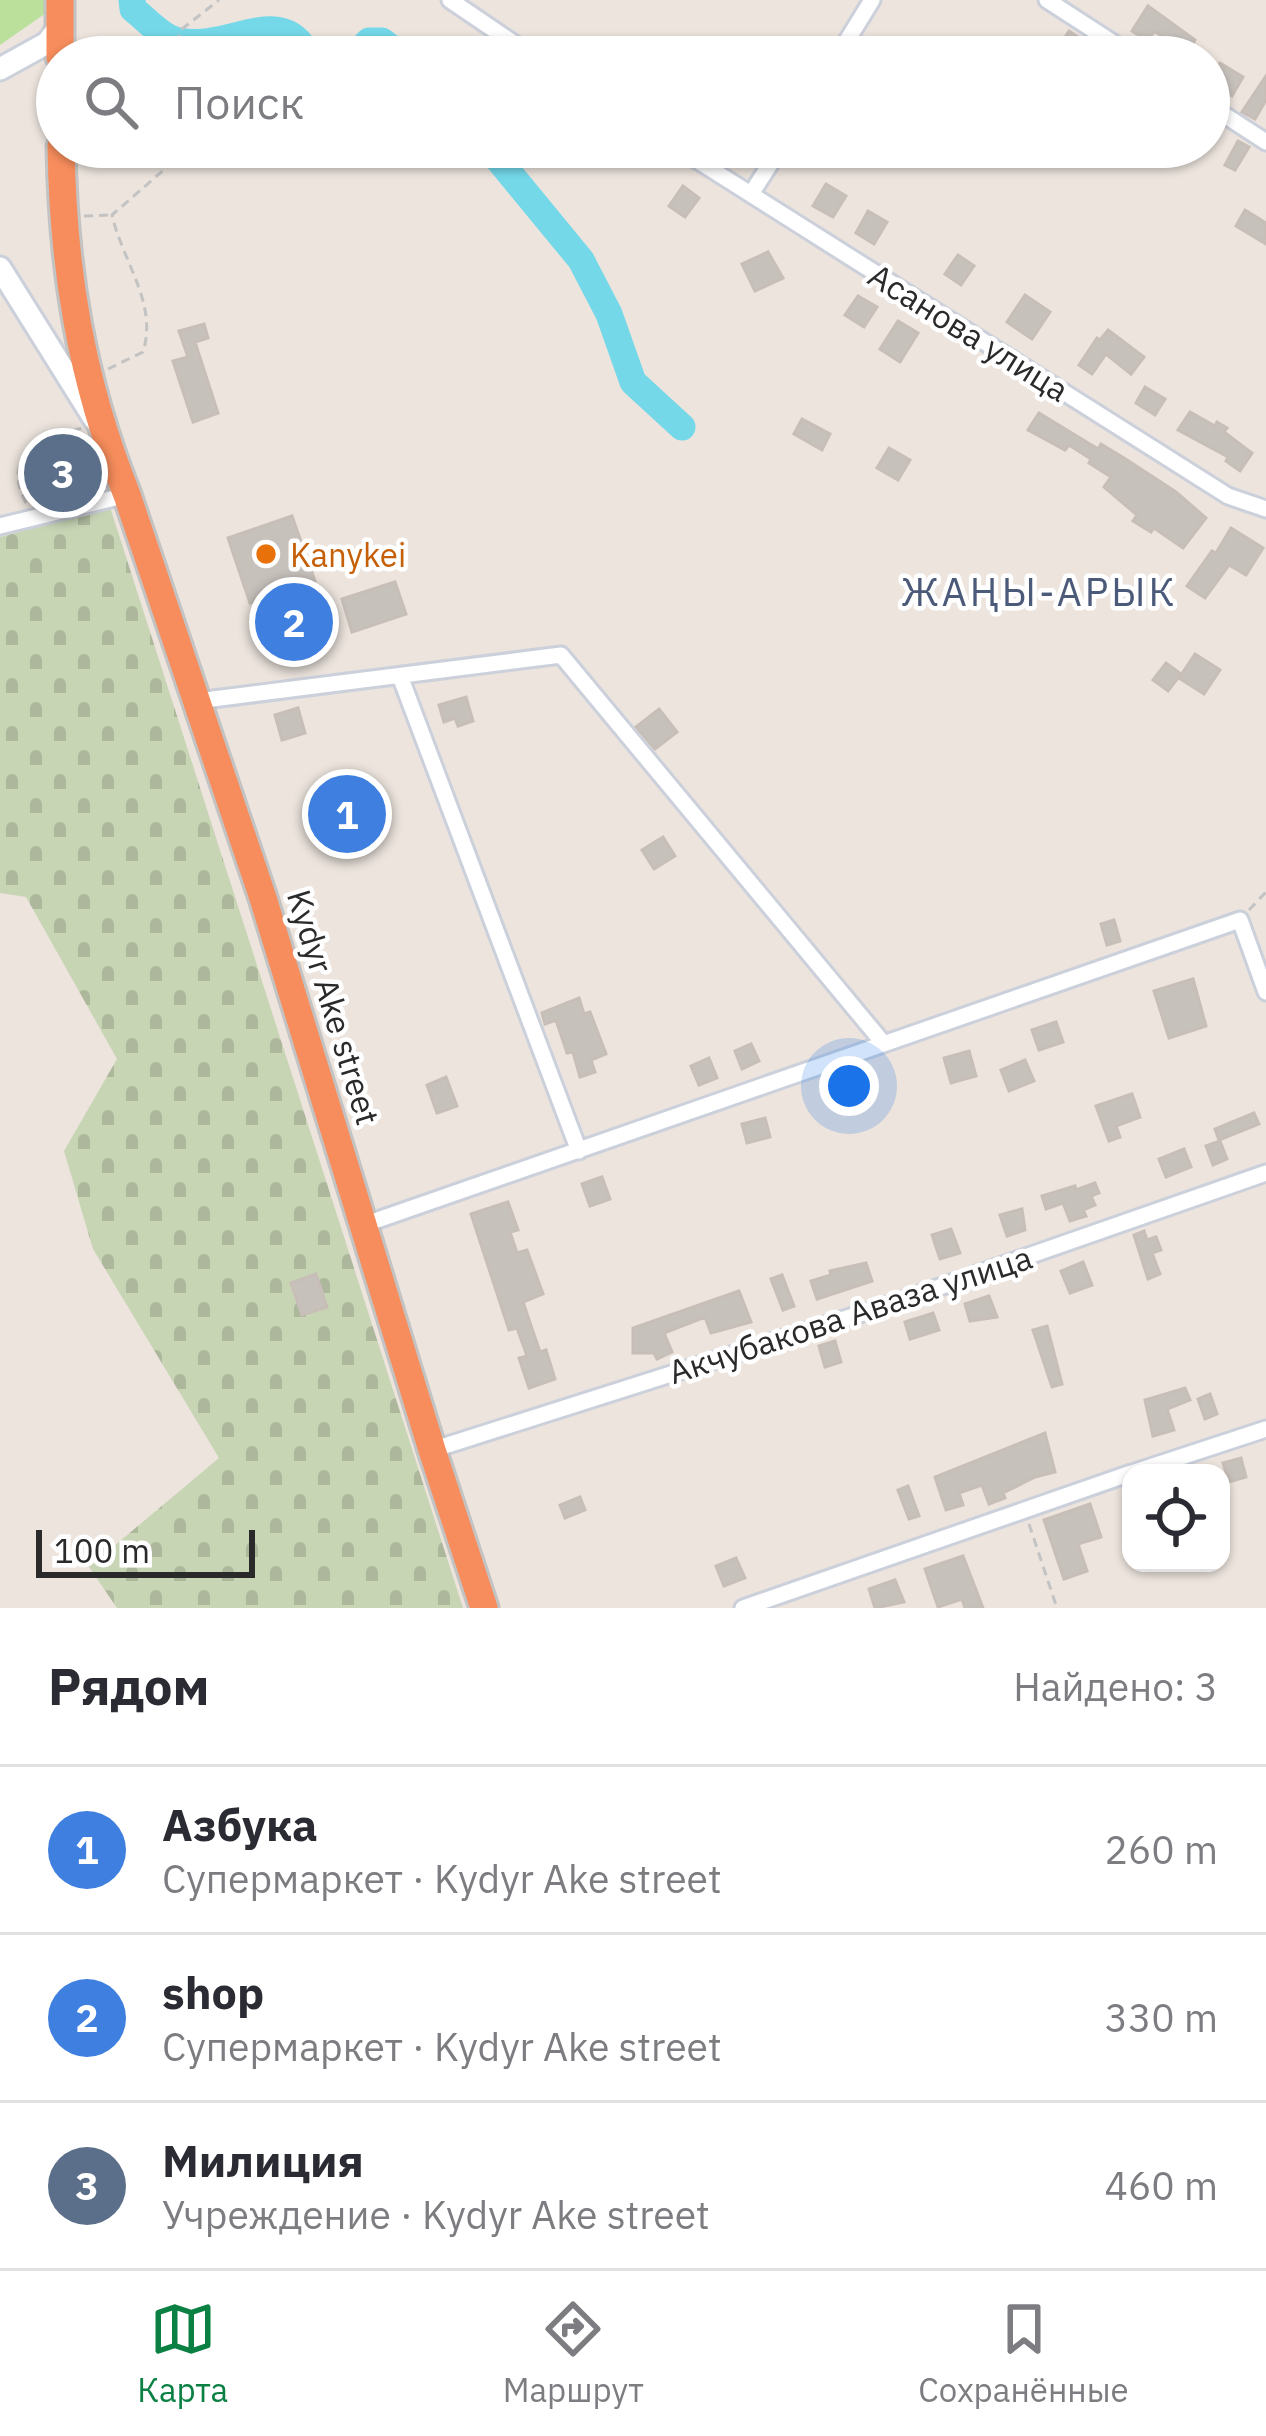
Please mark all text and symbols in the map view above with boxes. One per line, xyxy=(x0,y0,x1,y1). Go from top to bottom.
search box xyxy=(36,36,1230,168)
icon: search xyxy=(78,69,144,135)
text: Поиск xyxy=(174,73,304,131)
street label: Асанова улица xyxy=(861,253,1077,411)
pin: 3 xyxy=(24,428,102,518)
place label: Kanykei xyxy=(290,533,406,576)
marker: Kanykei xyxy=(253,541,279,567)
district label: ЖАҢЫ-АРЫК xyxy=(901,566,1177,617)
pin: 2 xyxy=(255,577,333,667)
pin: 1 xyxy=(308,769,386,859)
street label: Kydyr Ake street xyxy=(278,884,390,1130)
your location xyxy=(819,1056,879,1116)
street label: Акчубакова Аваза улица xyxy=(663,1235,1037,1393)
map controls xyxy=(1122,1464,1230,1572)
button: locate xyxy=(1122,1464,1230,1572)
scale bar xyxy=(36,1524,255,1577)
text: 100 m xyxy=(54,1529,150,1572)
text: Рядом xyxy=(48,1653,210,1719)
text: Найдено: 3 xyxy=(1013,1661,1218,1712)
text: Азбука xyxy=(162,1795,318,1853)
text: 1 xyxy=(75,1824,99,1875)
text: 260 m xyxy=(1105,1824,1218,1875)
text: Супермаркет · Kydyr Ake street xyxy=(162,1853,722,1904)
text: shop xyxy=(162,1963,264,2021)
text: 2 xyxy=(75,1992,99,2043)
text: 330 m xyxy=(1105,1992,1218,2043)
text: Супермаркет · Kydyr Ake street xyxy=(162,2021,722,2072)
text: Милиция xyxy=(162,2131,364,2189)
text: 3 xyxy=(75,2160,99,2211)
text: 460 m xyxy=(1105,2160,1218,2211)
text: Учреждение · Kydyr Ake street xyxy=(162,2189,710,2240)
tab: Карта xyxy=(137,2296,228,2411)
tab: Маршрут xyxy=(503,2296,644,2411)
tab: Сохранённые xyxy=(918,2296,1129,2411)

